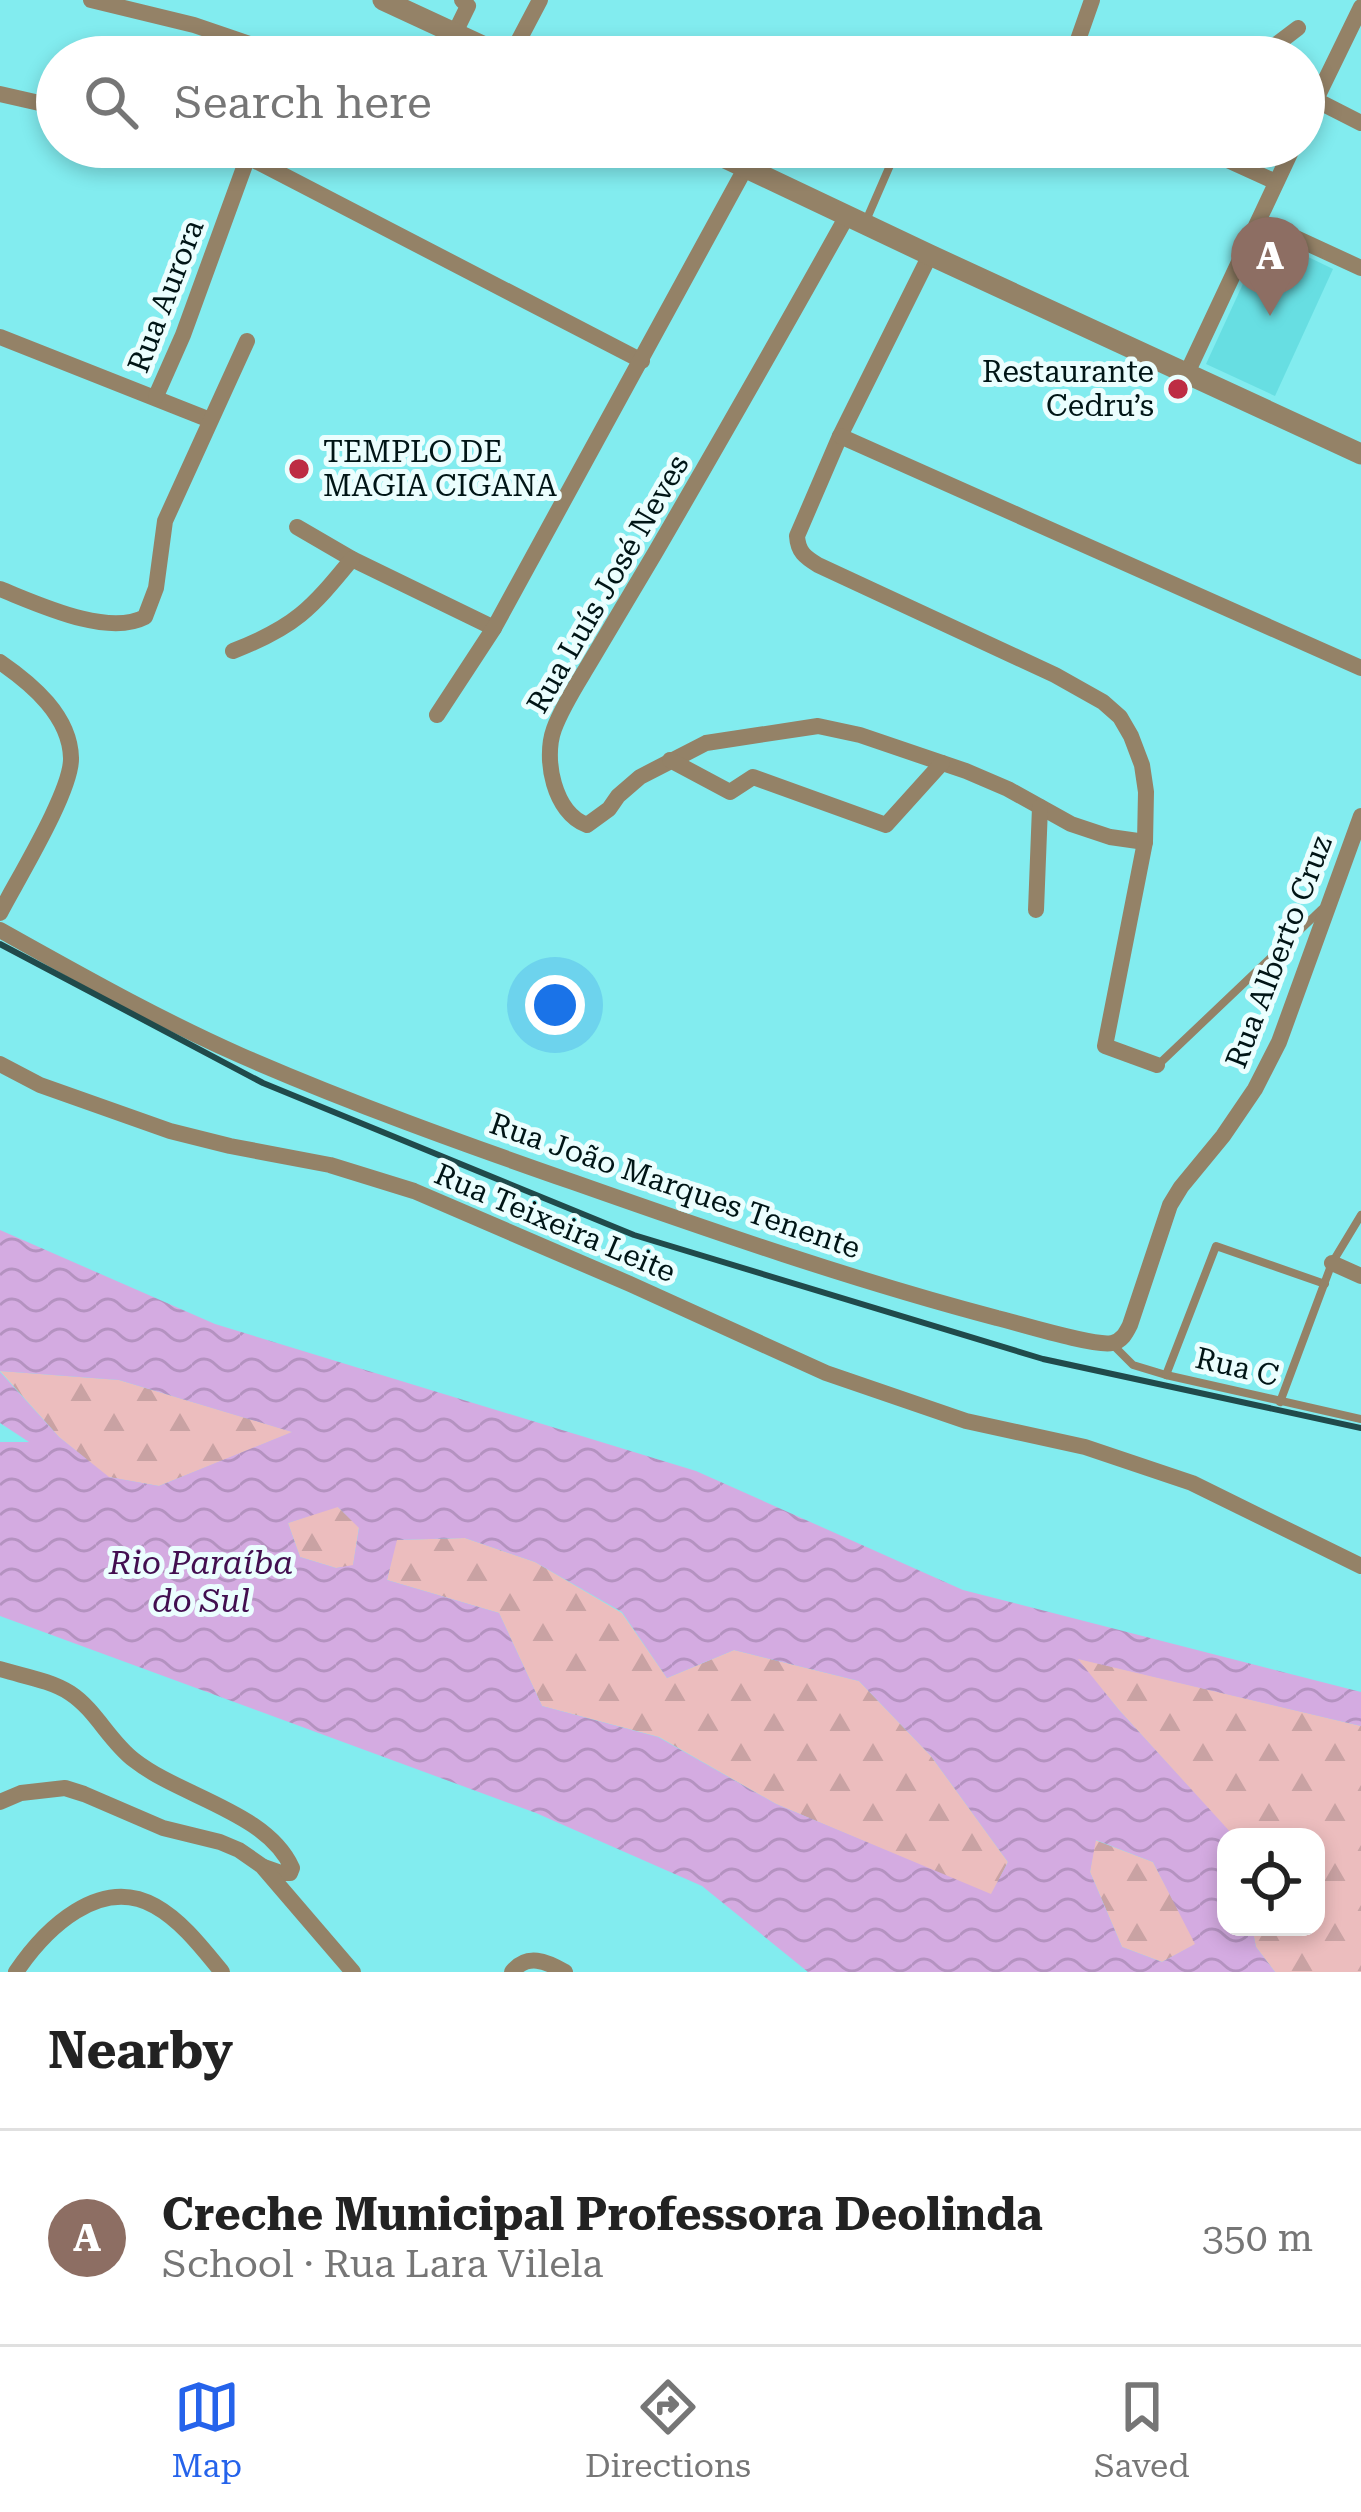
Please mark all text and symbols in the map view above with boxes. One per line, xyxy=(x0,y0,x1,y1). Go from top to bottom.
search box xyxy=(36,36,1325,168)
icon: search xyxy=(78,69,144,135)
text: Search here xyxy=(174,76,432,129)
street label: Rua Aurora xyxy=(120,214,211,377)
pin: A xyxy=(1231,217,1309,316)
place label: Restaurante Cedru’s xyxy=(982,354,1154,423)
marker: Restaurante Cedru’s xyxy=(1165,376,1191,402)
place label: TEMPLO DE MAGIA CIGANA xyxy=(323,434,557,503)
street label: Rua Luís José Neves xyxy=(519,449,696,719)
marker: TEMPLO DE MAGIA CIGANA xyxy=(286,456,312,482)
street label: Rua Alberto Cruz xyxy=(1218,831,1339,1073)
your location xyxy=(525,975,585,1035)
street label: Rua João Marques Tenente xyxy=(485,1106,865,1265)
street label: Rua Teixeira Leite xyxy=(430,1156,681,1289)
street label: Rua C xyxy=(1192,1340,1282,1393)
water label: Rio Paraíba do Sul xyxy=(108,1543,293,1620)
map controls xyxy=(1217,1828,1325,1936)
button: locate xyxy=(1217,1828,1325,1936)
text: Nearby xyxy=(48,2021,233,2080)
text: Creche Municipal Professora Deolinda xyxy=(162,2188,1043,2241)
text: A xyxy=(73,2215,101,2261)
text: 350 m xyxy=(1202,2215,1313,2261)
text: School · Rua Lara Vilela xyxy=(162,2241,603,2287)
tab: Map xyxy=(171,2374,242,2485)
tab: Directions xyxy=(585,2374,751,2485)
tab: Saved xyxy=(1094,2374,1190,2485)

